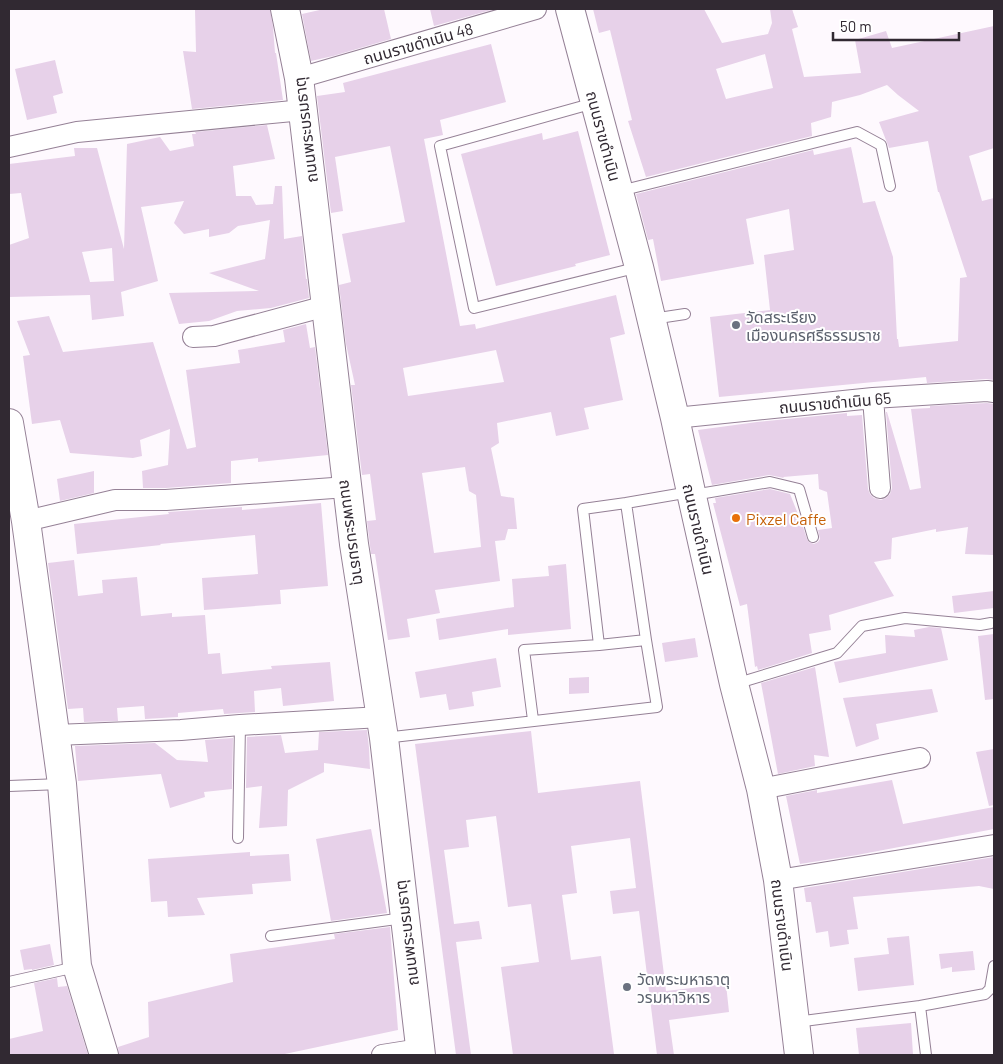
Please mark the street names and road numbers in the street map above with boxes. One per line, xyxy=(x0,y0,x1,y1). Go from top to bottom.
street label: ถนนราขดำเนิน 48 xyxy=(361,18,475,68)
street label: ถนนพระบรมธาตุ xyxy=(289,76,322,184)
street label: ถนนราขดำเนิน xyxy=(583,89,625,183)
street label: ถนนราขดำเนิน 65 xyxy=(778,388,892,416)
street label: ถนนพระบรมธาตุ xyxy=(335,478,370,586)
street label: ถนนราขดำเนิน xyxy=(679,482,719,576)
street label: ถนนราขดำเนิน xyxy=(768,878,798,972)
street label: ถนนพระบรมธาตุ xyxy=(390,879,423,987)

